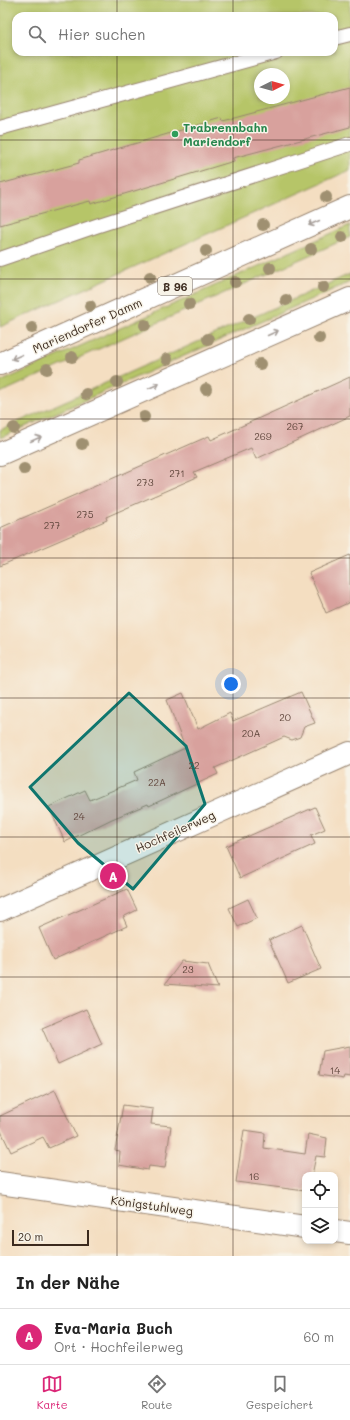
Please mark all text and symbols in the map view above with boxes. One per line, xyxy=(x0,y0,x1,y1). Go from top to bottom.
search box xyxy=(12,12,338,56)
icon: search xyxy=(26,23,48,45)
text: Hier suchen xyxy=(58,24,145,44)
north arrow xyxy=(254,68,290,104)
place label: Trabrennbahn Mariendorf xyxy=(183,119,267,149)
marker: Trabrennbahn Mariendorf xyxy=(170,129,180,139)
one-way arrow xyxy=(309,220,321,227)
road number: B 96 xyxy=(158,277,192,295)
street label: Mariendorfer Damm xyxy=(30,294,144,356)
one-way arrow xyxy=(267,329,279,336)
one-way arrow xyxy=(11,354,23,361)
one-way arrow xyxy=(148,381,160,389)
house number: 267 xyxy=(286,419,304,433)
house number: 269 xyxy=(254,429,272,443)
one-way arrow xyxy=(29,434,41,442)
house number: 271 xyxy=(169,466,185,480)
house number: 273 xyxy=(137,475,154,489)
house number: 275 xyxy=(77,507,94,521)
house number: 277 xyxy=(44,518,61,532)
your location xyxy=(221,674,241,694)
house number: 20 xyxy=(279,710,291,724)
house number: 20A xyxy=(242,726,260,740)
house number: 22 xyxy=(188,758,200,772)
house number: 22A xyxy=(148,775,166,789)
street label: Hochfeilerweg xyxy=(133,806,217,856)
house number: 24 xyxy=(73,809,85,823)
pin: A xyxy=(100,861,126,891)
house number: 23 xyxy=(182,962,194,976)
house number: 14 xyxy=(330,1063,340,1077)
house number: 16 xyxy=(249,1169,259,1183)
map controls xyxy=(302,1172,338,1244)
button: locate xyxy=(302,1172,338,1208)
street label: Königstuhlweg xyxy=(110,1191,194,1219)
button: layers xyxy=(302,1208,338,1244)
scale bar xyxy=(12,1228,89,1247)
text: 20 m xyxy=(18,1229,43,1244)
text: In der Nähe xyxy=(16,1271,120,1293)
text: Eva-Maria Buch xyxy=(54,1318,173,1338)
text: A xyxy=(24,1328,34,1345)
text: 60 m xyxy=(304,1328,334,1345)
text: Ort · Hochfeilerweg xyxy=(54,1338,183,1355)
tab: Karte xyxy=(37,1373,68,1412)
tab: Route xyxy=(141,1373,172,1412)
tab: Gespeichert xyxy=(246,1373,313,1412)

